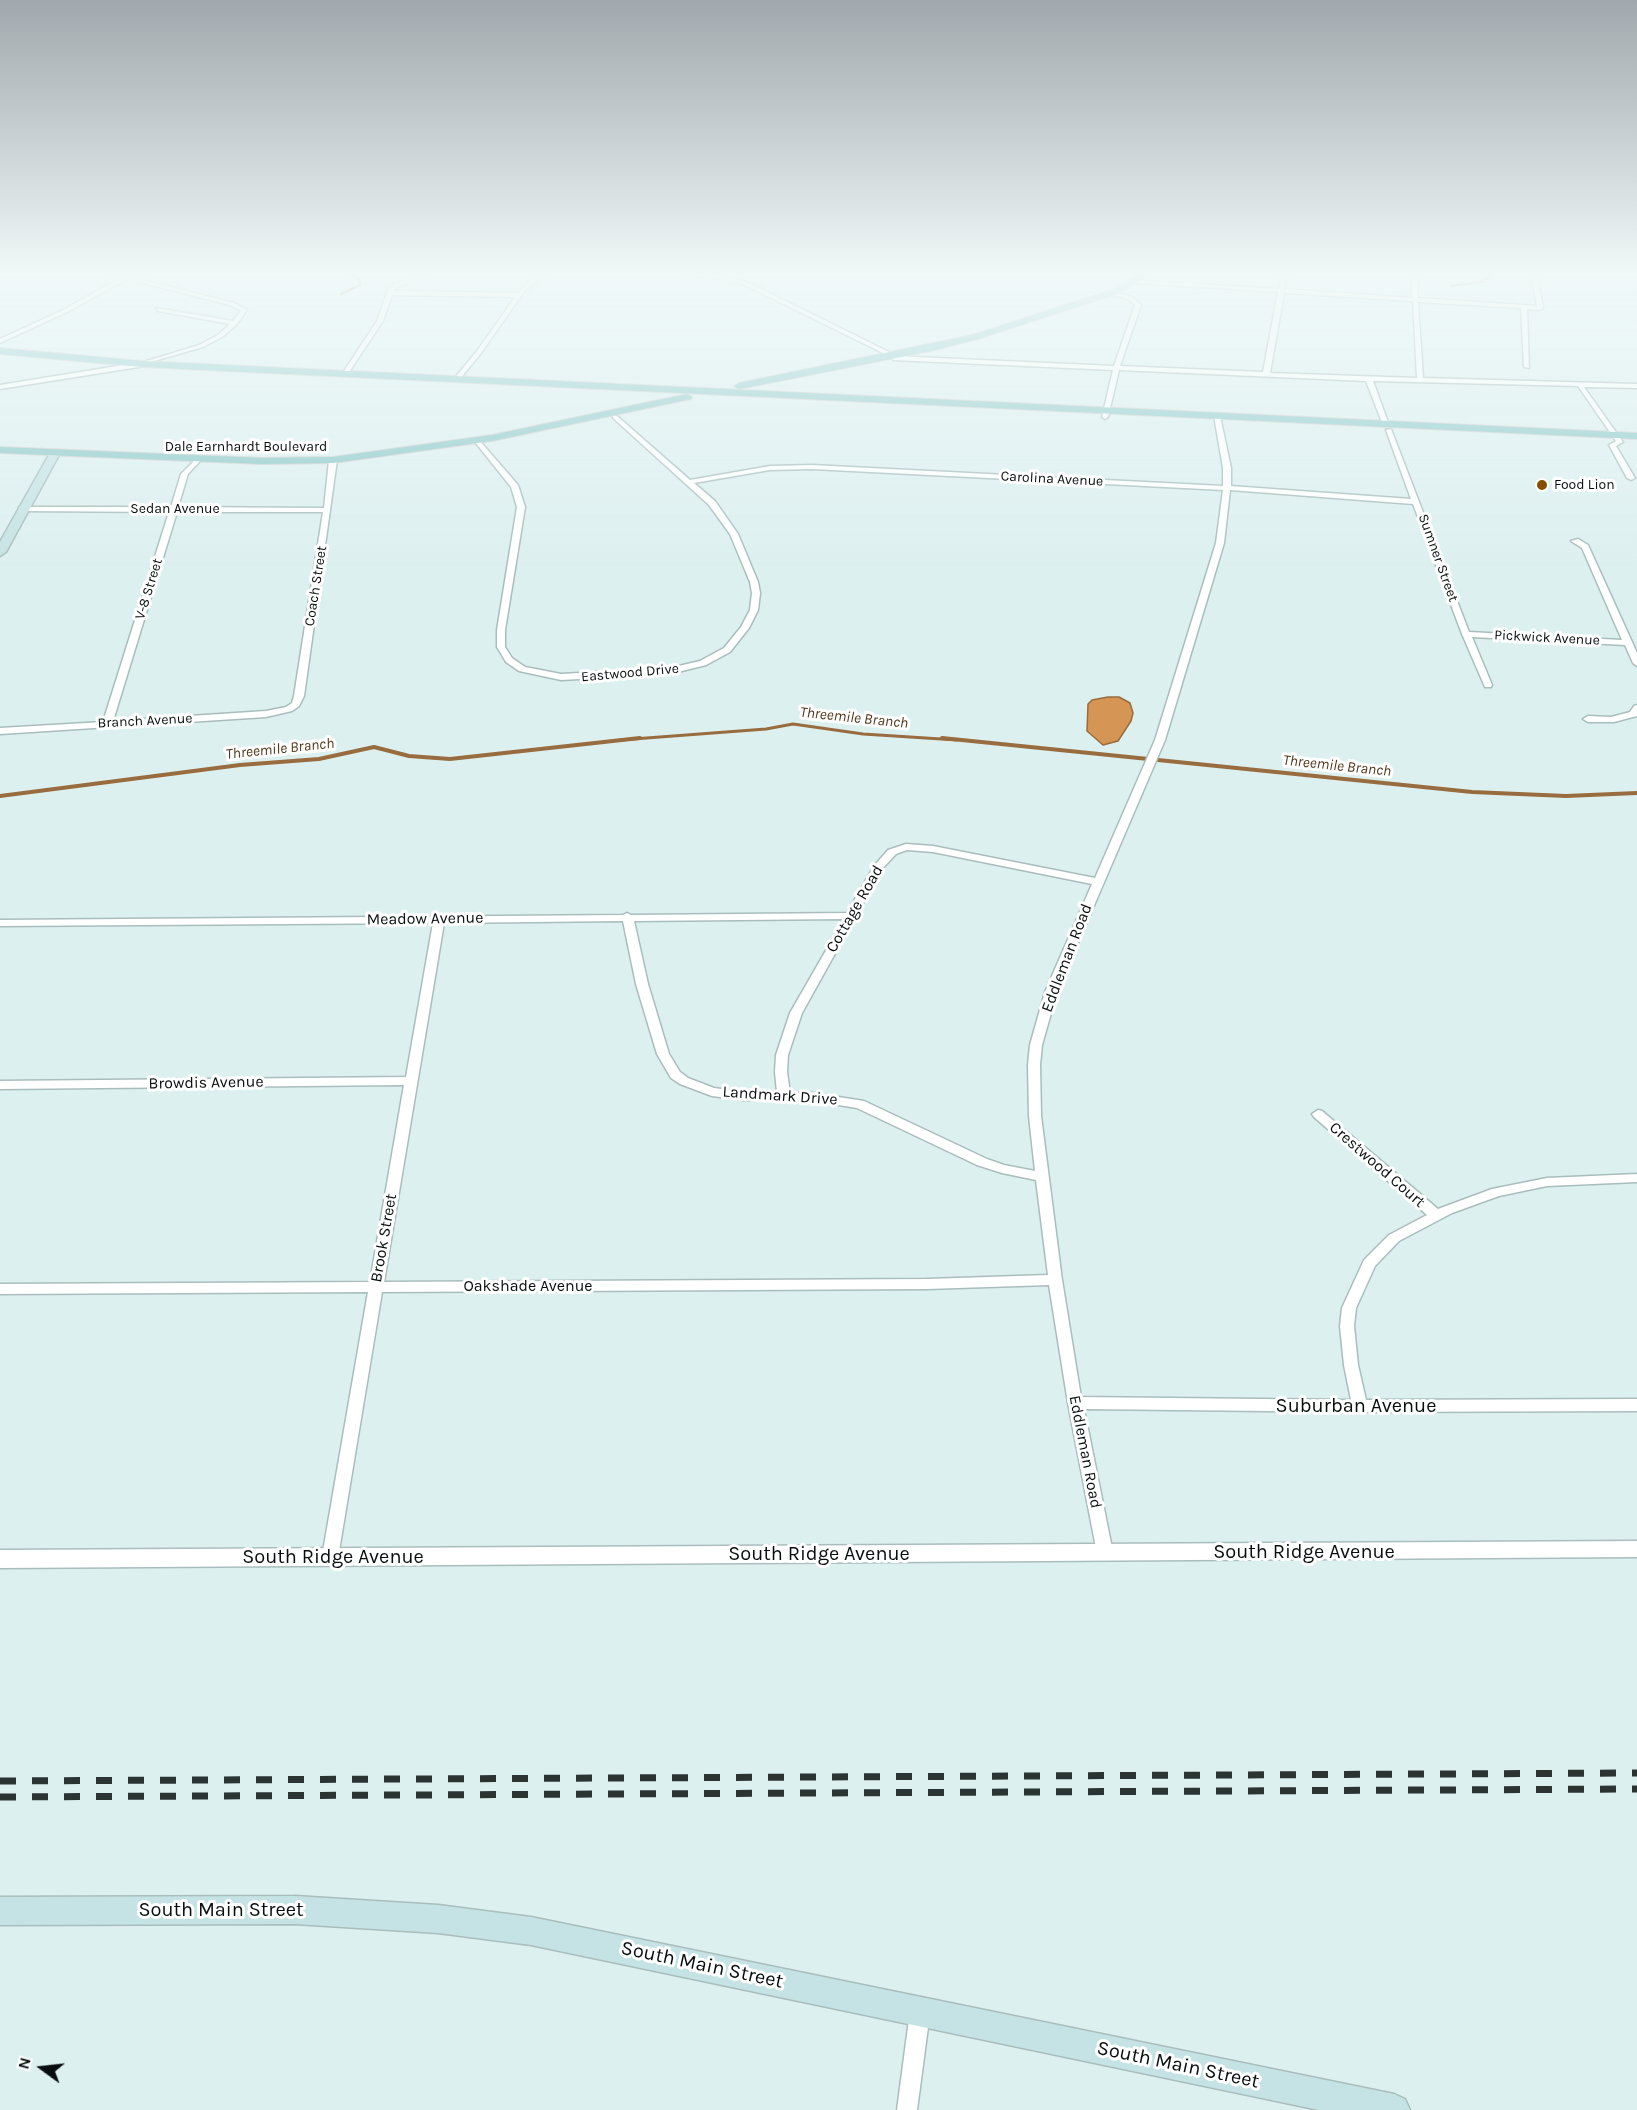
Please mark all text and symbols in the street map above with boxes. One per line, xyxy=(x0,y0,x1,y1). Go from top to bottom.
street label: Dale Earnhardt Boulevard xyxy=(165,439,327,455)
street label: Carolina Avenue xyxy=(1000,468,1104,490)
place label: Food Lion xyxy=(1554,477,1615,493)
marker: Food Lion xyxy=(1535,478,1549,492)
street label: Sedan Avenue xyxy=(130,501,220,517)
street label: Sumner Street xyxy=(1414,512,1462,604)
street label: Coach Street xyxy=(301,545,331,627)
street label: V-8 Street xyxy=(132,556,166,622)
street label: Pickwick Avenue xyxy=(1494,627,1600,649)
street label: Eastwood Drive xyxy=(580,660,680,686)
water label: Threemile Branch xyxy=(799,703,909,733)
street label: Branch Avenue xyxy=(97,710,193,732)
water label: Threemile Branch xyxy=(225,734,335,764)
water label: Threemile Branch xyxy=(1282,751,1392,781)
street label: Cottage Road xyxy=(822,862,888,956)
street label: Eddleman Road xyxy=(1037,901,1097,1015)
street label: Meadow Avenue xyxy=(366,908,484,930)
street label: Browdis Avenue xyxy=(148,1072,264,1094)
street label: Landmark Drive xyxy=(722,1082,838,1110)
street label: Crestwood Court xyxy=(1325,1118,1429,1212)
street label: Brook Street xyxy=(367,1192,401,1284)
street label: Oakshade Avenue xyxy=(463,1276,593,1296)
street label: Eddleman Road xyxy=(1065,1394,1105,1510)
street label: Suburban Avenue xyxy=(1276,1394,1436,1418)
street label: South Ridge Avenue xyxy=(1213,1540,1395,1564)
street label: South Ridge Avenue xyxy=(728,1542,910,1566)
street label: South Ridge Avenue xyxy=(242,1545,424,1569)
street label: South Main Street xyxy=(138,1898,304,1922)
street label: South Main Street xyxy=(619,1936,785,1994)
street label: South Main Street xyxy=(1095,2036,1261,2094)
north arrow xyxy=(12,2038,72,2098)
text: N xyxy=(13,2055,35,2071)

